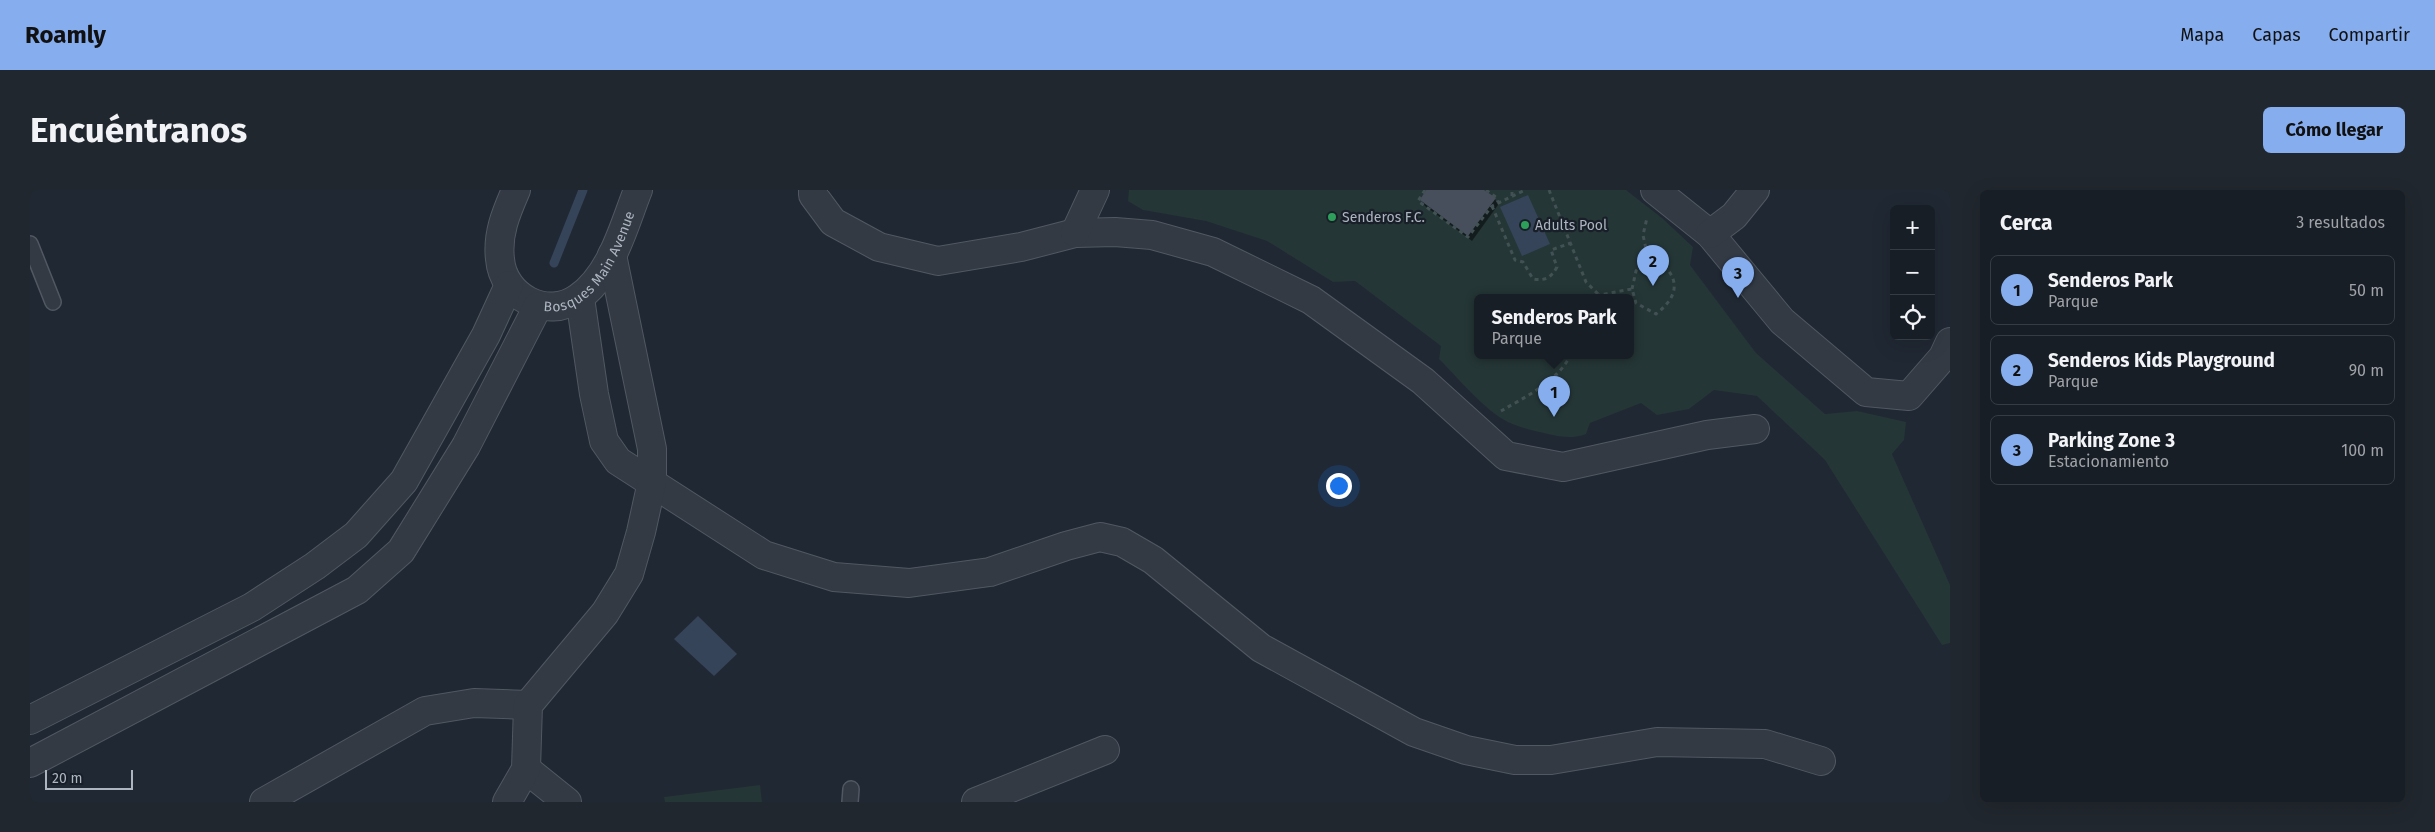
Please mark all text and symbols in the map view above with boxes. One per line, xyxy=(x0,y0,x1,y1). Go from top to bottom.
text: Roamly xyxy=(25,21,106,49)
text: Mapa xyxy=(2180,24,2224,46)
text: Capas xyxy=(2252,24,2301,46)
text: Compartir xyxy=(2329,24,2410,46)
button: Cómo llegar xyxy=(2263,107,2405,153)
text: Encuéntranos xyxy=(30,109,247,151)
map controls xyxy=(1890,205,1935,340)
button: + xyxy=(1890,205,1935,250)
street label: Bosques Main Avenue xyxy=(543,209,638,315)
place label: Senderos F.C. xyxy=(1342,209,1425,226)
text: Cerca xyxy=(2000,210,2052,236)
marker: Senderos F.C. xyxy=(1326,211,1338,223)
text: 3 resultados xyxy=(2296,213,2385,232)
place label: Adults Pool xyxy=(1535,217,1607,234)
marker: Adults Pool xyxy=(1519,219,1531,231)
pin: 2 xyxy=(1637,245,1669,286)
button: − xyxy=(1890,250,1935,295)
pin: 3 xyxy=(1722,257,1754,298)
text: Senderos Park xyxy=(2048,269,2173,292)
text: 1 xyxy=(2013,281,2021,300)
text: 50 m xyxy=(2349,281,2384,300)
text: Parque xyxy=(2048,292,2098,311)
popup xyxy=(1474,294,1634,359)
button: locate xyxy=(1890,295,1935,340)
text: Senderos Park xyxy=(1492,306,1616,329)
text: Parque xyxy=(1492,329,1542,348)
text: Senderos Kids Playground xyxy=(2048,349,2275,372)
text: 2 xyxy=(2013,361,2021,380)
text: 90 m xyxy=(2349,361,2384,380)
text: Parque xyxy=(2048,372,2098,391)
pin: 1 xyxy=(1538,376,1570,417)
text: Parking Zone 3 xyxy=(2048,429,2175,452)
text: 3 xyxy=(2013,441,2021,460)
text: 100 m xyxy=(2341,441,2384,460)
text: Estacionamiento xyxy=(2048,452,2169,471)
your location xyxy=(1326,473,1352,499)
scale bar xyxy=(45,767,132,790)
text: 20 m xyxy=(52,770,82,787)

